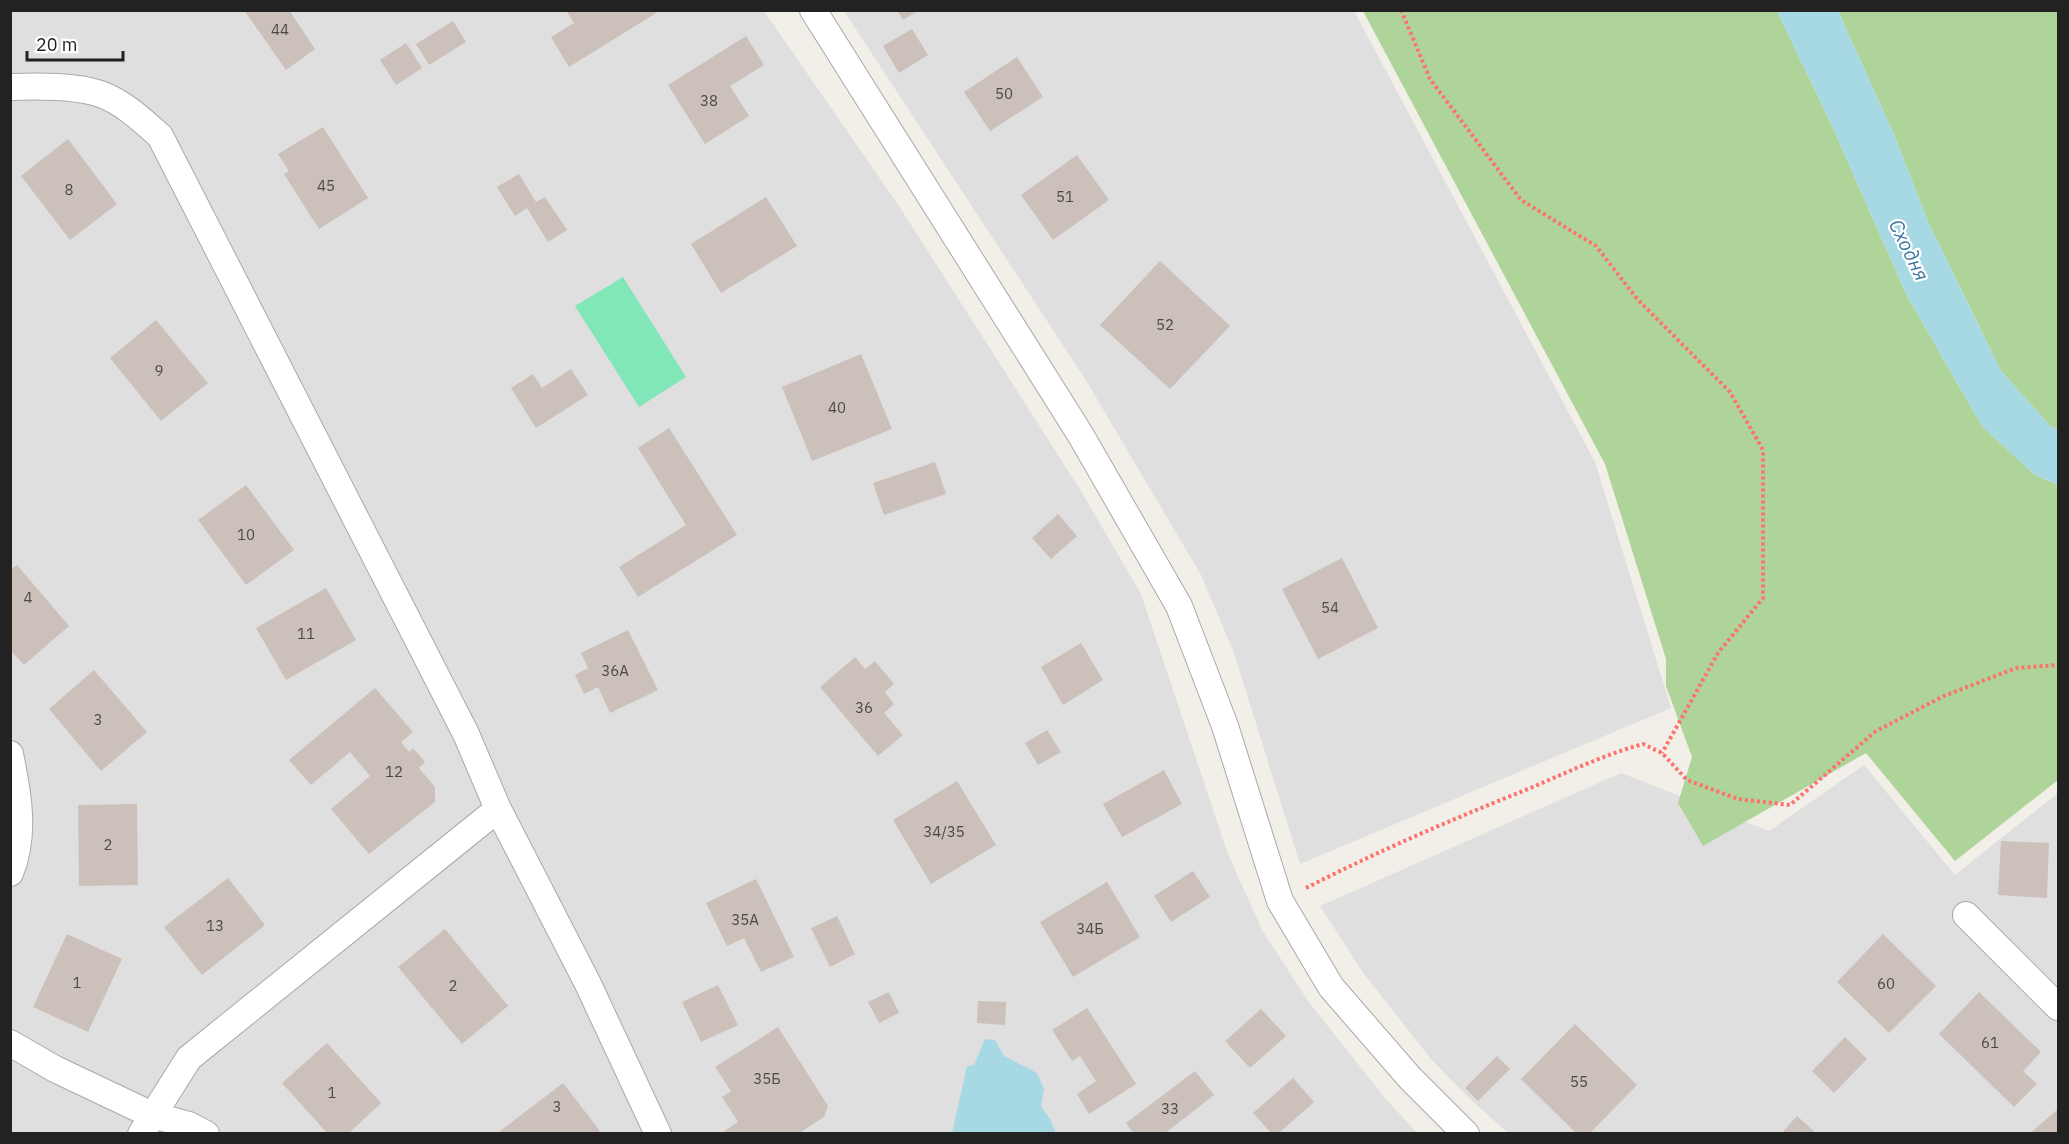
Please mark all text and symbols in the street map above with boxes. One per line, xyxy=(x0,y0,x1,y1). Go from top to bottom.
house number: 44 xyxy=(271,20,289,39)
scale bar xyxy=(27,24,123,62)
text: 20 m xyxy=(36,33,78,56)
house number: 50 xyxy=(995,84,1013,103)
house number: 38 xyxy=(700,91,718,110)
house number: 45 xyxy=(317,176,335,195)
house number: 8 xyxy=(64,180,74,199)
house number: 51 xyxy=(1056,187,1074,206)
water label: Сходня xyxy=(1883,214,1936,285)
house number: 52 xyxy=(1156,315,1174,334)
house number: 9 xyxy=(154,361,164,380)
house number: 40 xyxy=(828,398,846,417)
house number: 10 xyxy=(237,525,255,544)
house number: 4 xyxy=(23,588,33,607)
house number: 54 xyxy=(1321,598,1339,617)
house number: 11 xyxy=(297,624,315,643)
house number: 36А xyxy=(601,661,629,680)
house number: 36 xyxy=(855,698,873,717)
house number: 3 xyxy=(93,710,103,729)
house number: 12 xyxy=(385,762,403,781)
house number: 34/35 xyxy=(923,822,965,841)
house number: 2 xyxy=(103,835,113,854)
house number: 35А xyxy=(731,910,759,929)
house number: 13 xyxy=(206,916,224,935)
house number: 34Б xyxy=(1076,919,1104,938)
house number: 1 xyxy=(72,973,82,992)
house number: 60 xyxy=(1877,974,1895,993)
house number: 2 xyxy=(448,976,458,995)
house number: 61 xyxy=(1981,1033,1999,1052)
house number: 35Б xyxy=(753,1069,781,1088)
house number: 55 xyxy=(1570,1072,1588,1091)
house number: 1 xyxy=(327,1083,337,1102)
house number: 3 xyxy=(552,1097,562,1116)
house number: 33 xyxy=(1161,1099,1179,1118)

